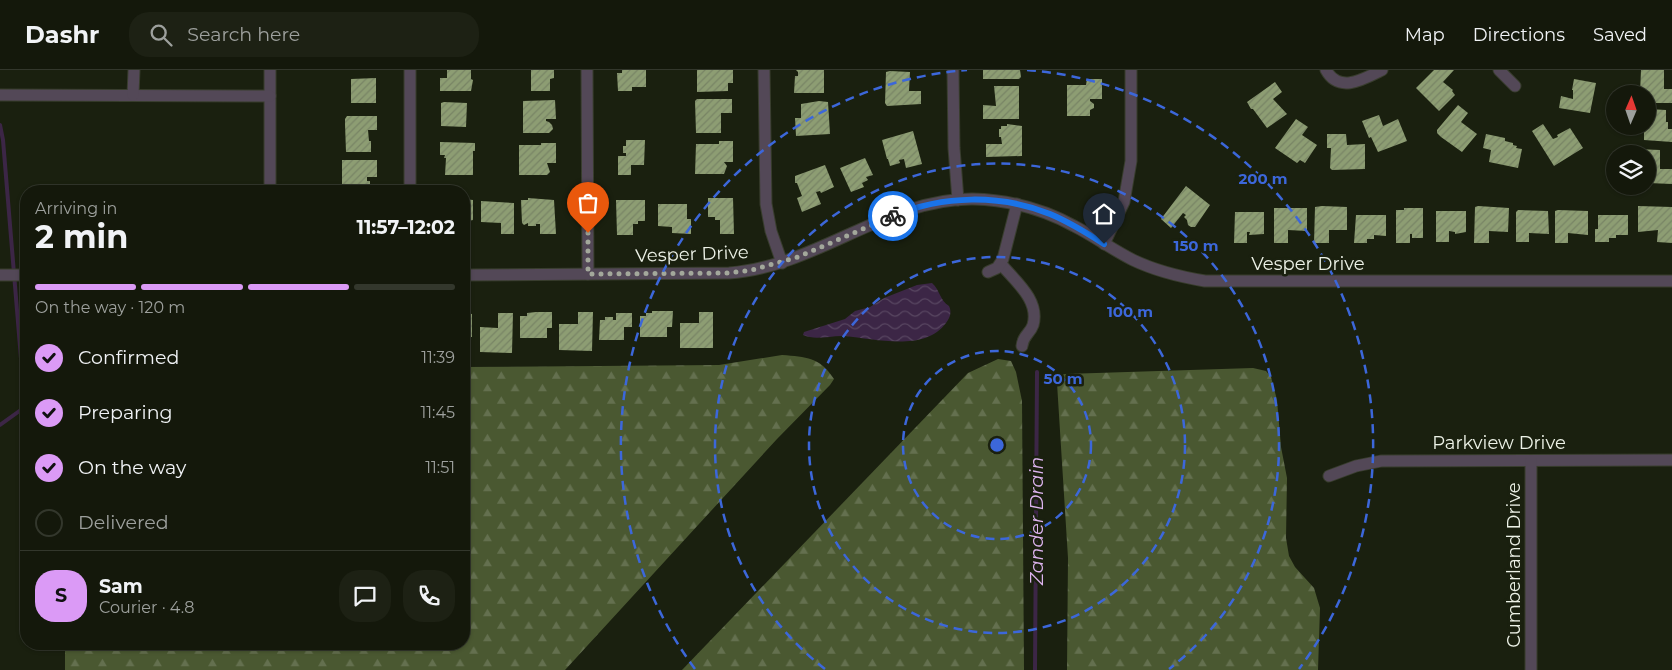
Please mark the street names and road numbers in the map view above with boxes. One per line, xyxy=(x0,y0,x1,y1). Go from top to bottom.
street label: Vesper Drive xyxy=(635,241,749,267)
street label: Vesper Drive xyxy=(1251,253,1365,275)
street label: Parkview Drive xyxy=(1432,432,1566,454)
street label: Cumberland Drive xyxy=(1503,482,1525,648)

